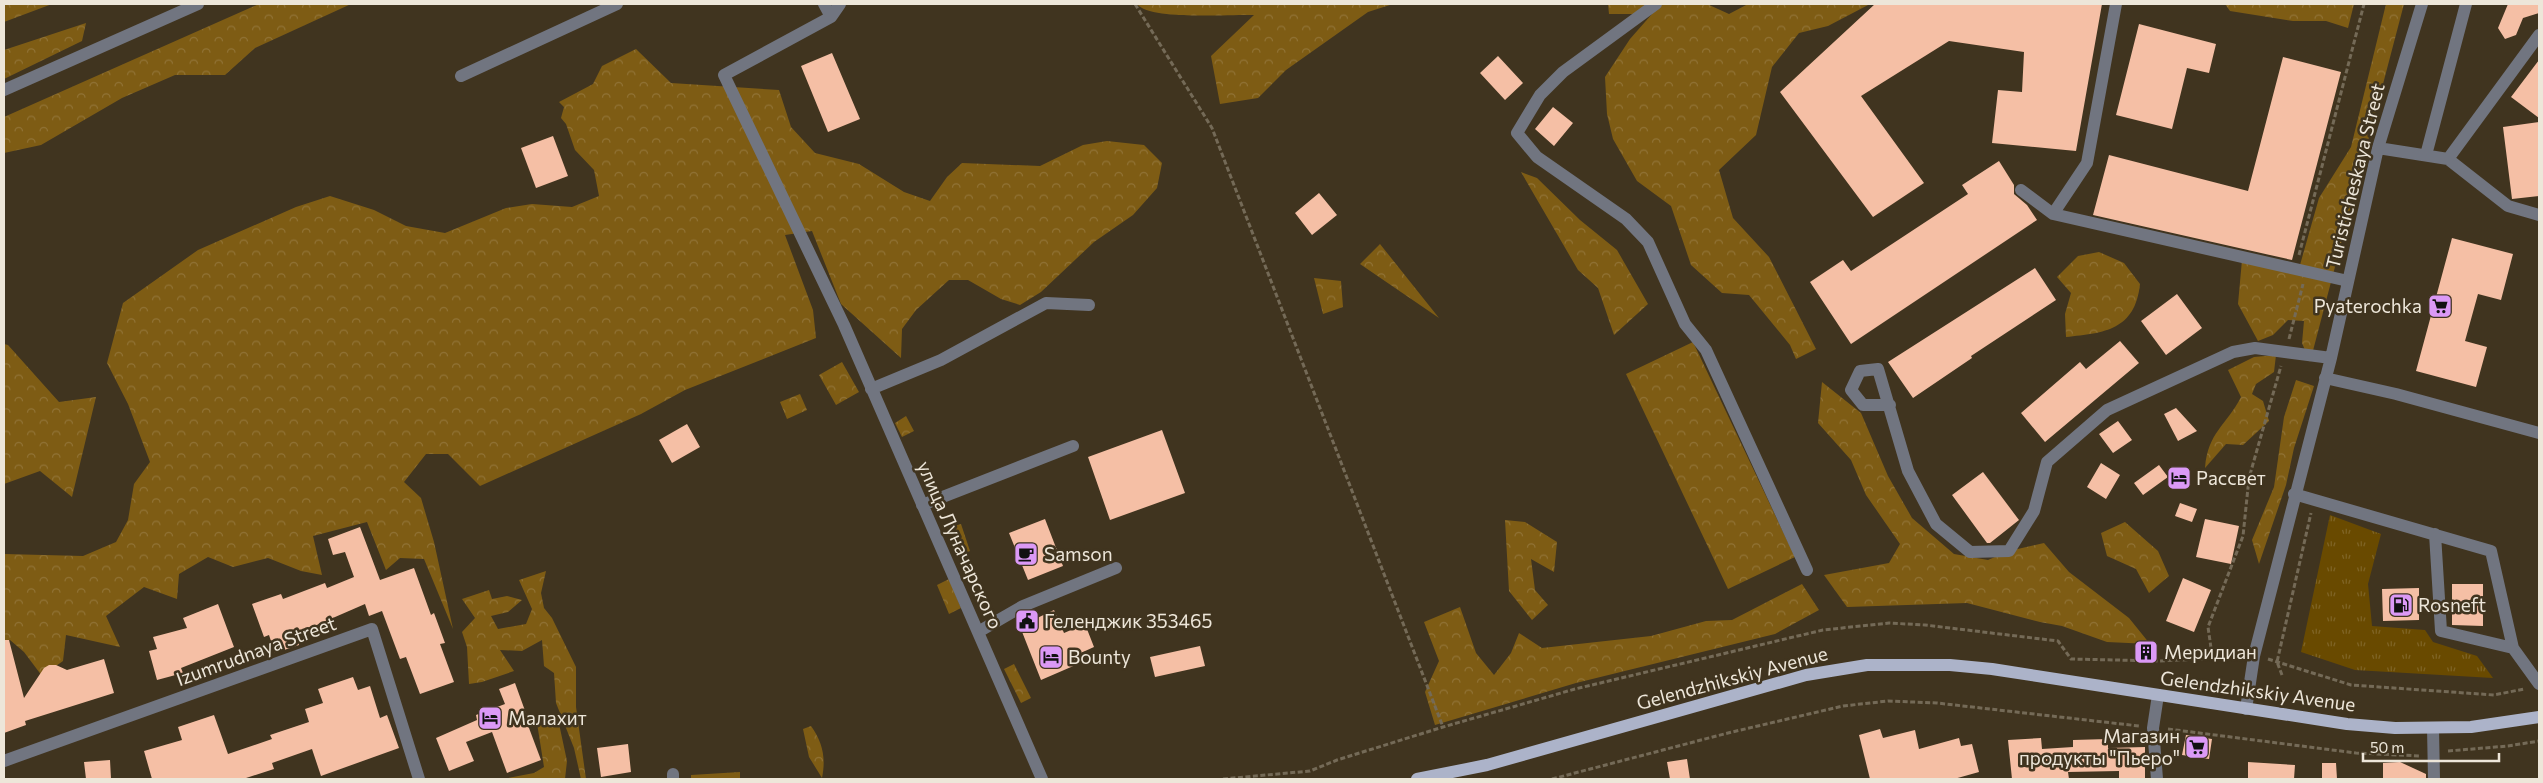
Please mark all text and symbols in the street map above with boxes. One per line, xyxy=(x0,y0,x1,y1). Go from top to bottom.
street label: Turisticheskaya Street xyxy=(2320,80,2389,271)
supermarket icon: Pyaterochka xyxy=(2427,293,2453,319)
place label: Pyaterochka xyxy=(2314,294,2422,317)
street label: улица Луначарского xyxy=(913,457,1008,632)
hotel icon: Рассвет xyxy=(2166,465,2192,491)
place label: Рассвет xyxy=(2196,466,2266,489)
cafe icon: Samson xyxy=(1013,541,1039,567)
place label: Samson xyxy=(1044,542,1113,565)
fuel station icon: Rosneft xyxy=(2388,592,2414,618)
place label: Rosneft xyxy=(2418,593,2486,616)
public building icon: Геленджик 353465 xyxy=(1014,608,1040,634)
place label: Геленджик 353465 xyxy=(1044,609,1212,632)
street label: Izumrudnaya Street xyxy=(173,611,339,690)
building icon: Меридиан xyxy=(2133,639,2159,665)
place label: Меридиан xyxy=(2164,640,2257,663)
street label: Gelendzhikskiy Avenue xyxy=(1634,641,1830,714)
hotel icon: Bounty xyxy=(1038,644,1064,670)
place label: Bounty xyxy=(1068,645,1131,668)
street label: Gelendzhikskiy Avenue xyxy=(2159,665,2357,716)
hotel icon: Малахит xyxy=(477,705,503,731)
place label: Малахит xyxy=(508,706,587,729)
place label: Магазин продукты "Пьеро" xyxy=(2019,724,2180,769)
scale bar xyxy=(2363,730,2499,762)
supermarket icon: Магазин продукты "Пьеро" xyxy=(2184,734,2210,760)
text: 50 m xyxy=(2370,738,2404,756)

